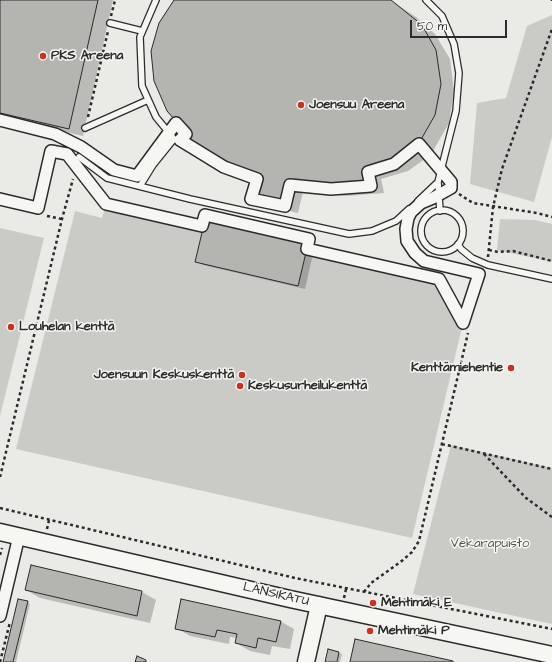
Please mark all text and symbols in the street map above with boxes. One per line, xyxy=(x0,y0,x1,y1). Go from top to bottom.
scale bar xyxy=(412,12,509,38)
text: 50 m xyxy=(417,18,447,35)
place label: PKS Areena xyxy=(51,48,123,64)
marker: PKS Areena xyxy=(38,51,48,61)
place label: Joensuu Areena xyxy=(309,97,404,113)
marker: Joensuu Areena xyxy=(296,100,306,110)
place label: Louhelan kenttä xyxy=(19,319,114,335)
marker: Louhelan kenttä xyxy=(6,322,16,332)
place label: Kenttämiehentie xyxy=(411,360,503,376)
marker: Kenttämiehentie xyxy=(506,363,516,373)
place label: Joensuun Keskuskenttä xyxy=(94,367,234,383)
marker: Joensuun Keskuskenttä xyxy=(237,370,247,380)
place label: Keskusurheilukenttä xyxy=(248,378,367,394)
marker: Keskusurheilukenttä xyxy=(235,381,245,391)
park label: Vekarapuisto xyxy=(451,536,529,552)
street label: LÄNSIKATU xyxy=(241,580,311,610)
place label: Mehtimäki E xyxy=(381,595,452,611)
marker: Mehtimäki E xyxy=(368,598,378,608)
place label: Mehtimäki P xyxy=(378,623,450,639)
marker: Mehtimäki P xyxy=(365,626,375,636)

